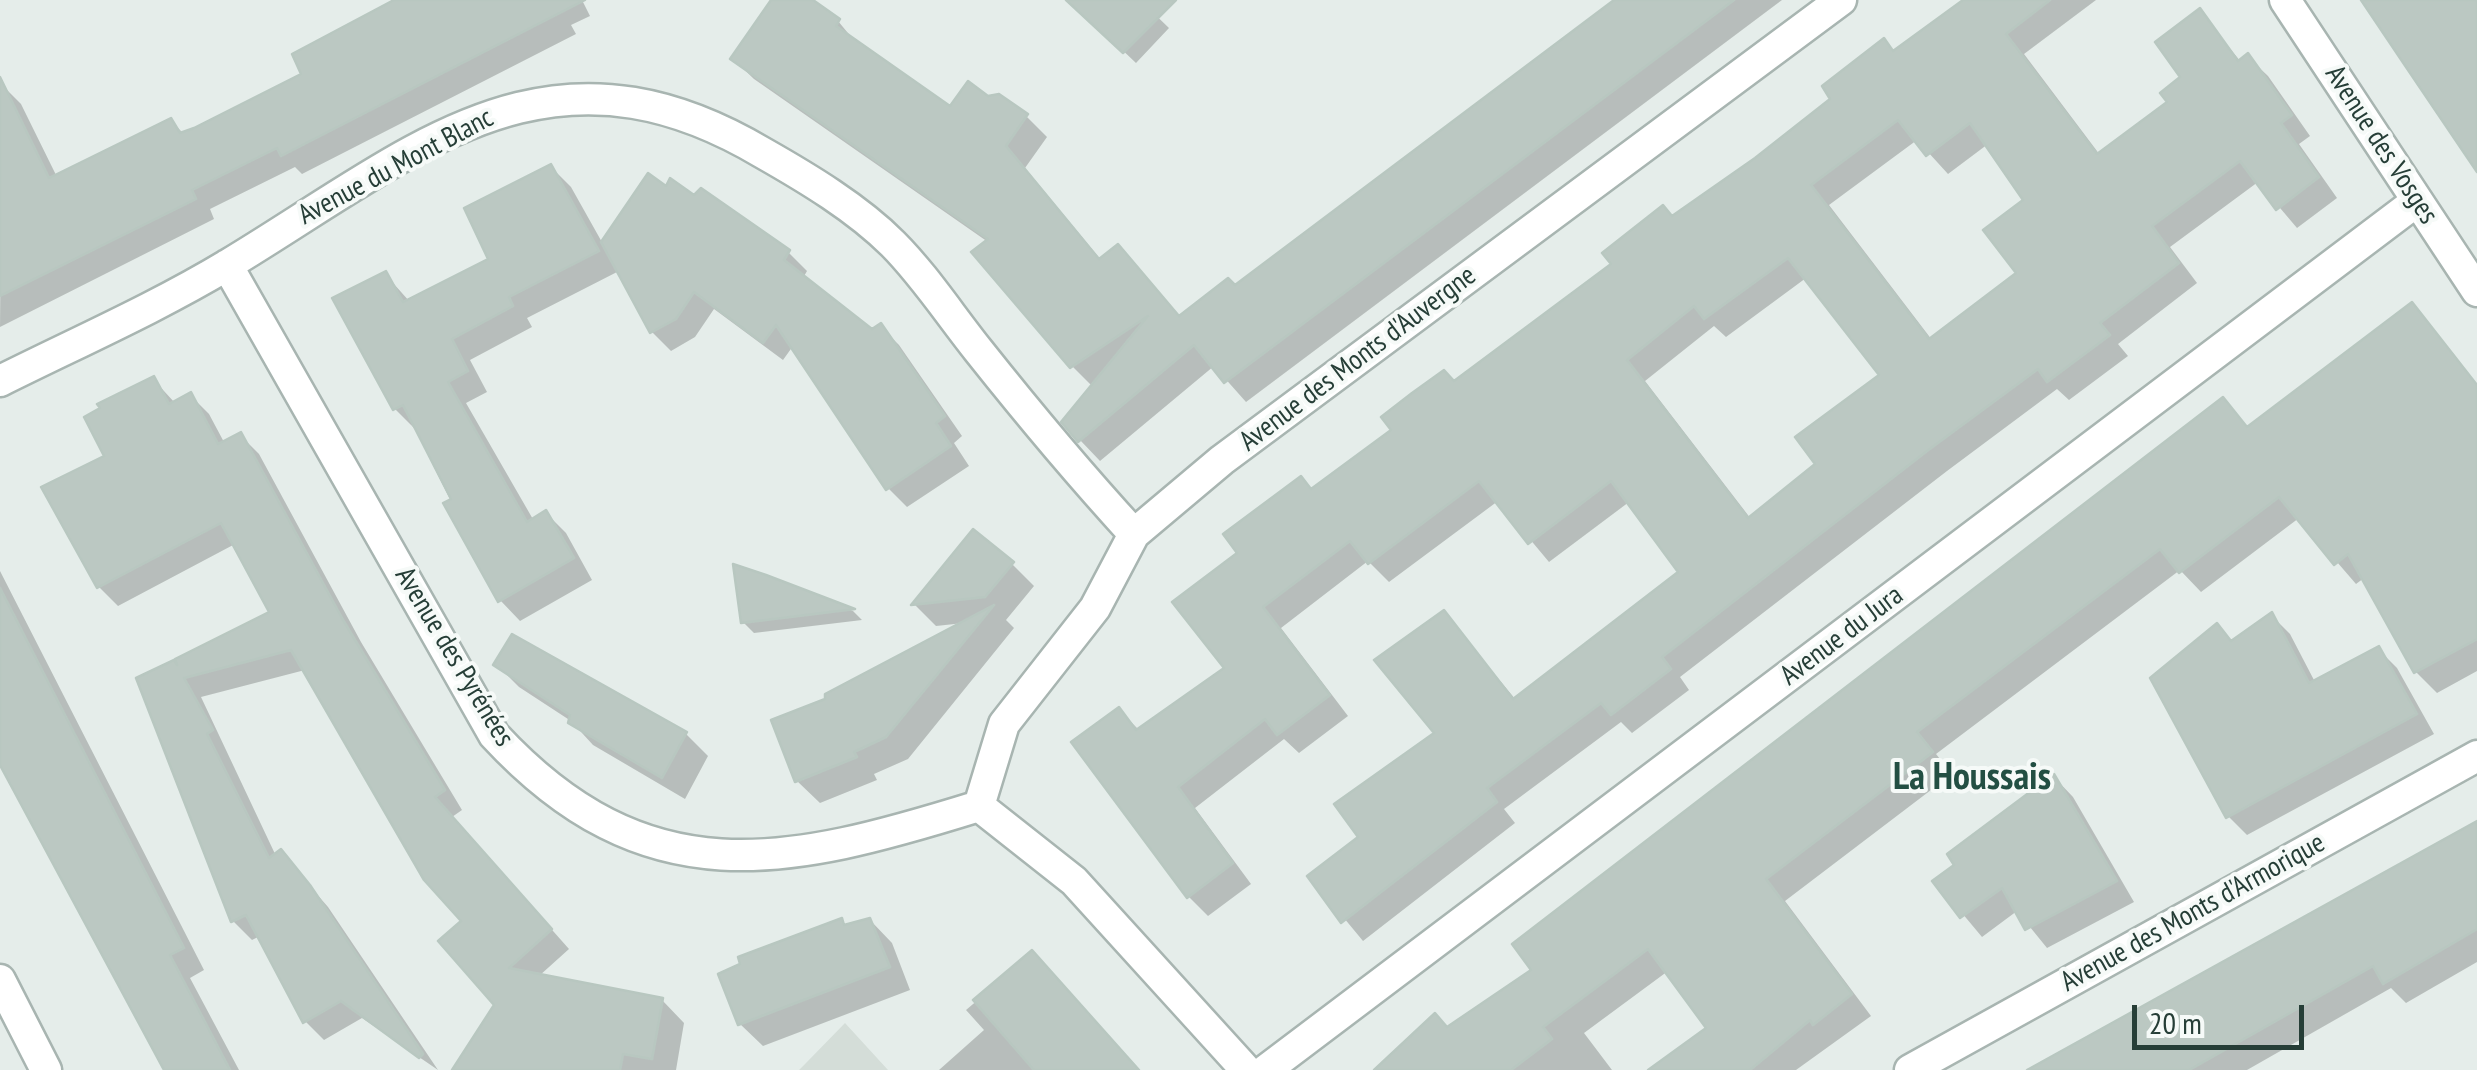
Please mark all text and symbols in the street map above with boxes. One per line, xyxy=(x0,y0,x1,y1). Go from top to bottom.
street label: Avenue des Vosges xyxy=(2317,59,2445,231)
street label: Avenue du Mont Blanc xyxy=(293,101,499,233)
street label: Avenue des Monts d'Auvergne xyxy=(1233,259,1483,459)
street label: Avenue des Pyrénées xyxy=(387,561,521,753)
street label: Avenue du Jura xyxy=(1774,579,1910,693)
district label: La Houssais xyxy=(1893,755,2051,801)
street label: Avenue des Monts d'Armorique xyxy=(2055,826,2331,1000)
scale bar xyxy=(2137,985,2310,1047)
text: 20 m xyxy=(2149,1003,2202,1042)

